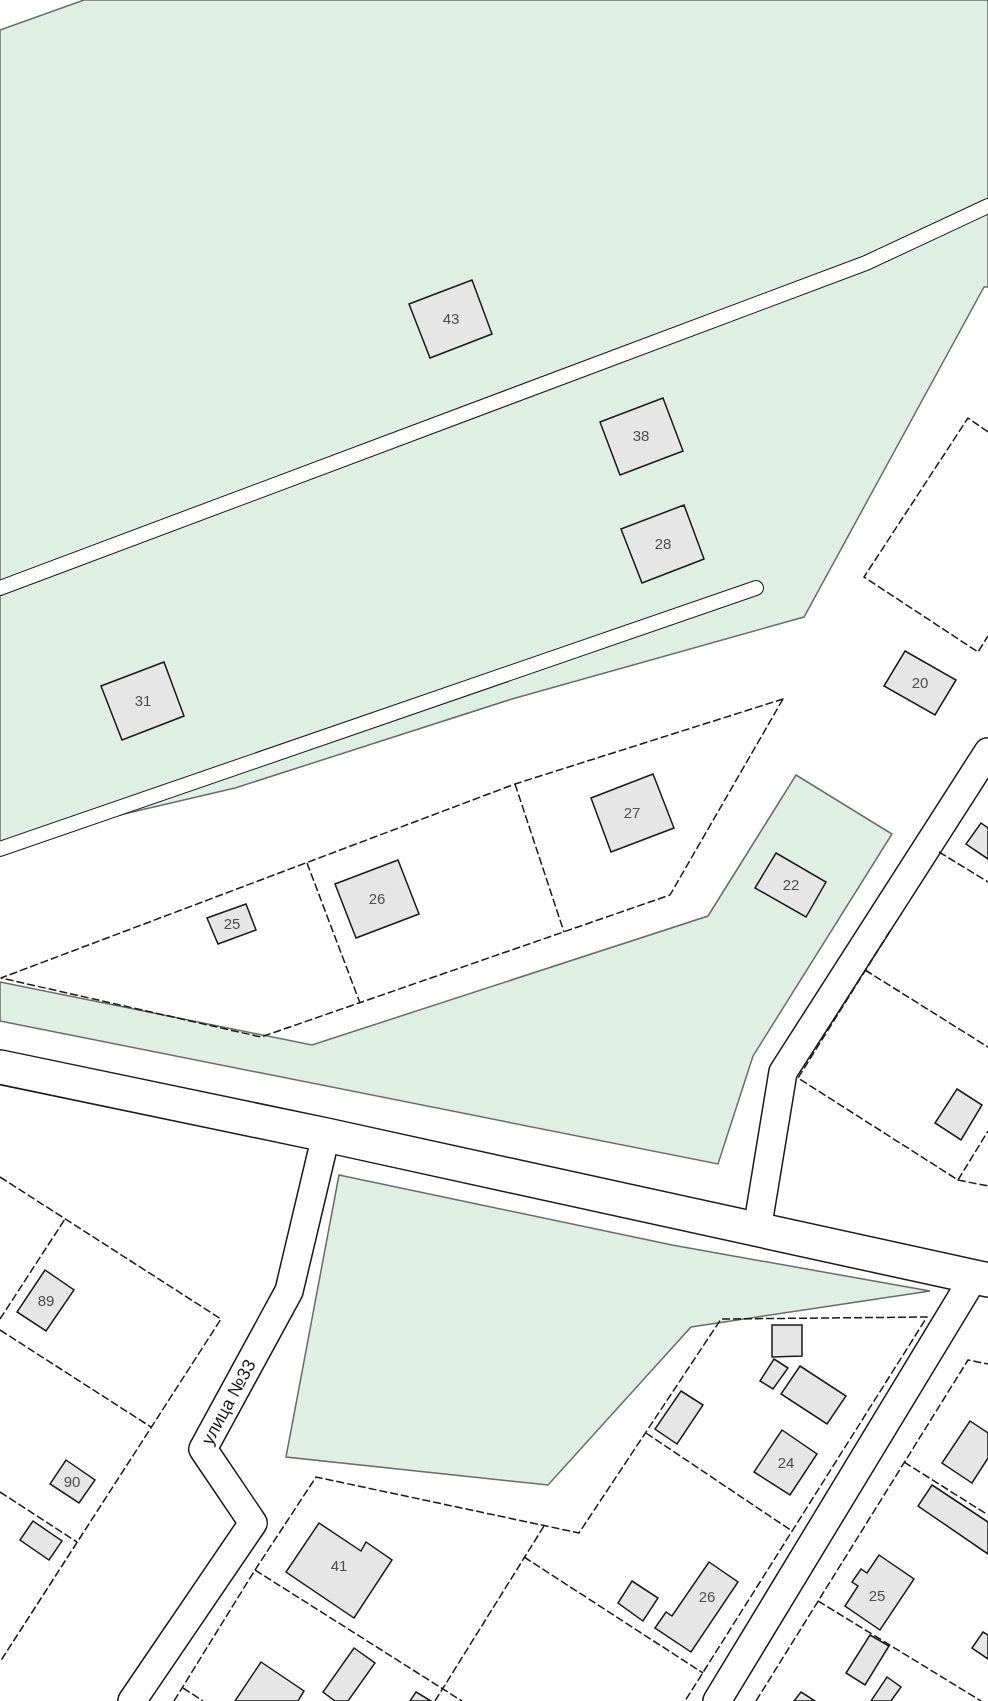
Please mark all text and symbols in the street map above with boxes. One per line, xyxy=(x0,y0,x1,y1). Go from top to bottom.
house number: 43 xyxy=(443,310,459,327)
house number: 38 xyxy=(633,427,649,444)
house number: 28 xyxy=(655,535,671,552)
house number: 20 xyxy=(912,674,928,691)
house number: 31 xyxy=(135,692,151,709)
house number: 27 xyxy=(624,804,640,821)
house number: 22 xyxy=(783,876,799,893)
house number: 26 xyxy=(369,890,385,907)
house number: 25 xyxy=(224,915,240,932)
house number: 89 xyxy=(38,1292,54,1309)
street label: улица №33 xyxy=(197,1356,260,1448)
house number: 24 xyxy=(778,1454,794,1471)
house number: 90 xyxy=(64,1473,80,1490)
house number: 41 xyxy=(331,1557,347,1574)
house number: 25 xyxy=(869,1587,885,1604)
house number: 26 xyxy=(699,1588,715,1605)

